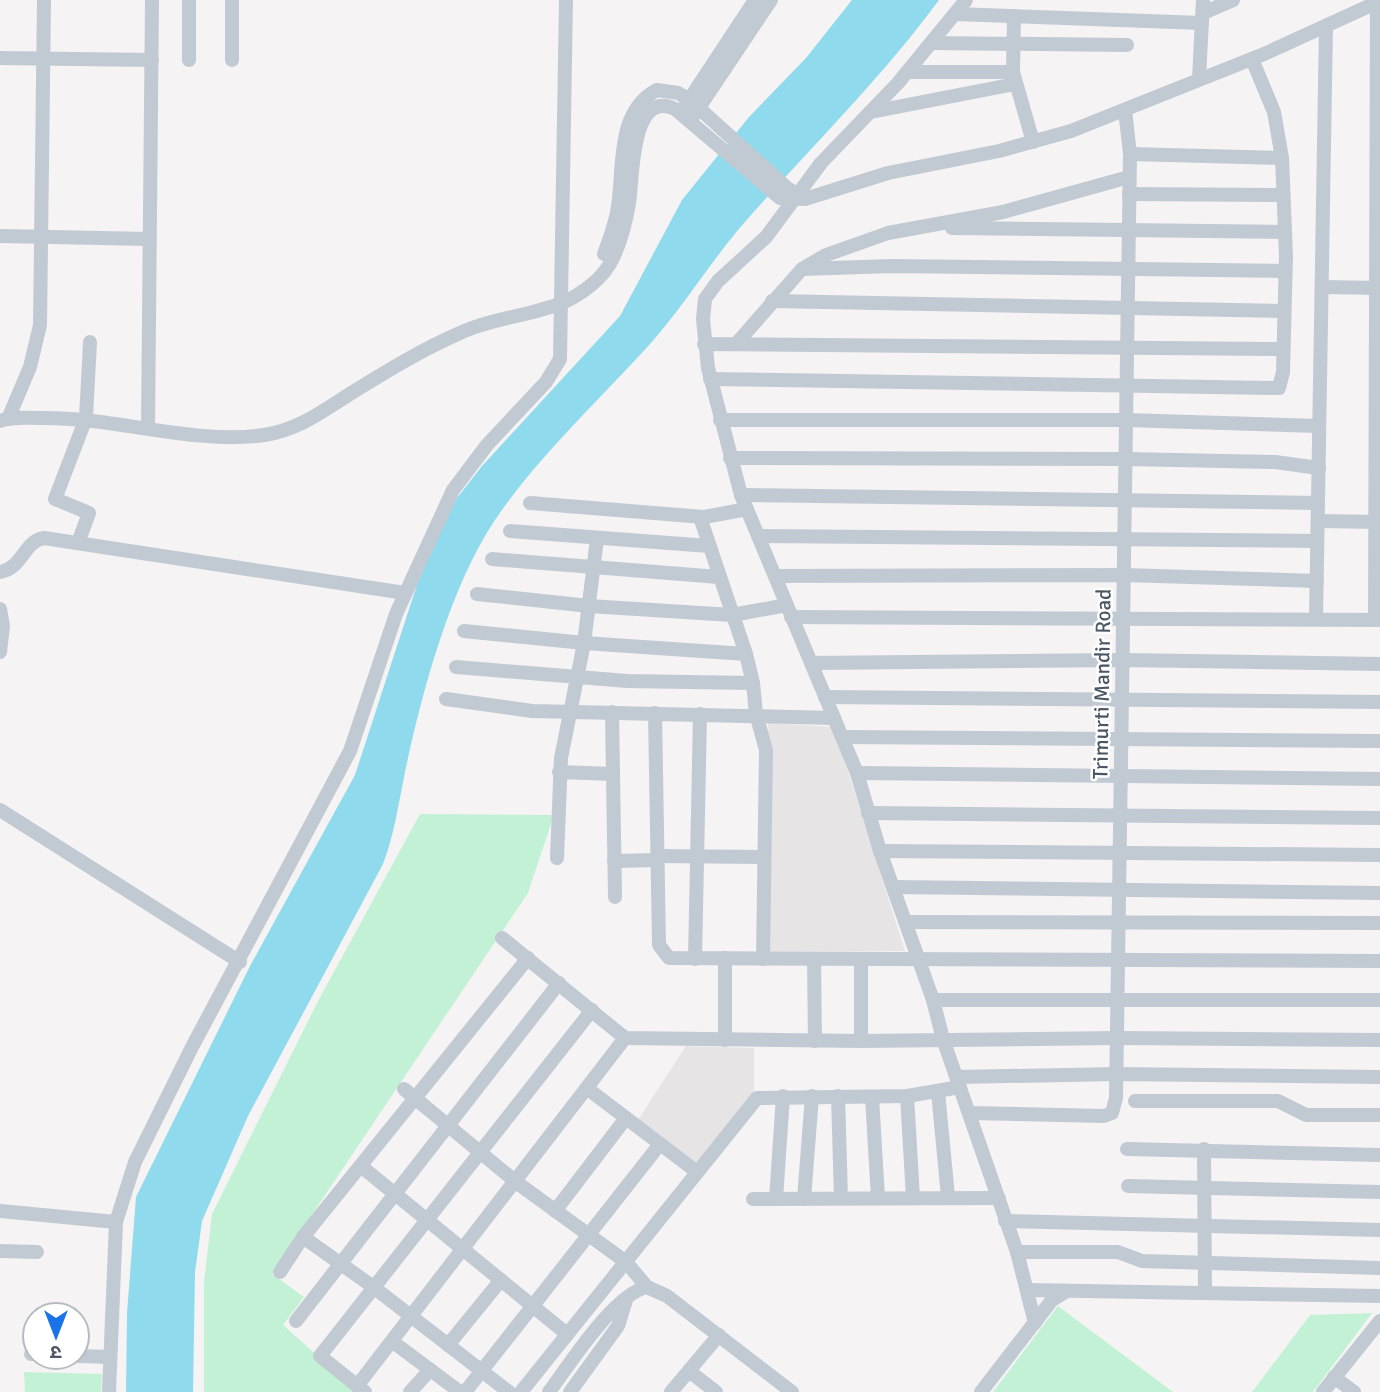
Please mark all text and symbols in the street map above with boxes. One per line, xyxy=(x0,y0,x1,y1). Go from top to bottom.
street label: Trimurti Mandir Road xyxy=(1087,589,1117,779)
north arrow xyxy=(21,1301,91,1371)
text: उ xyxy=(50,1340,62,1364)

